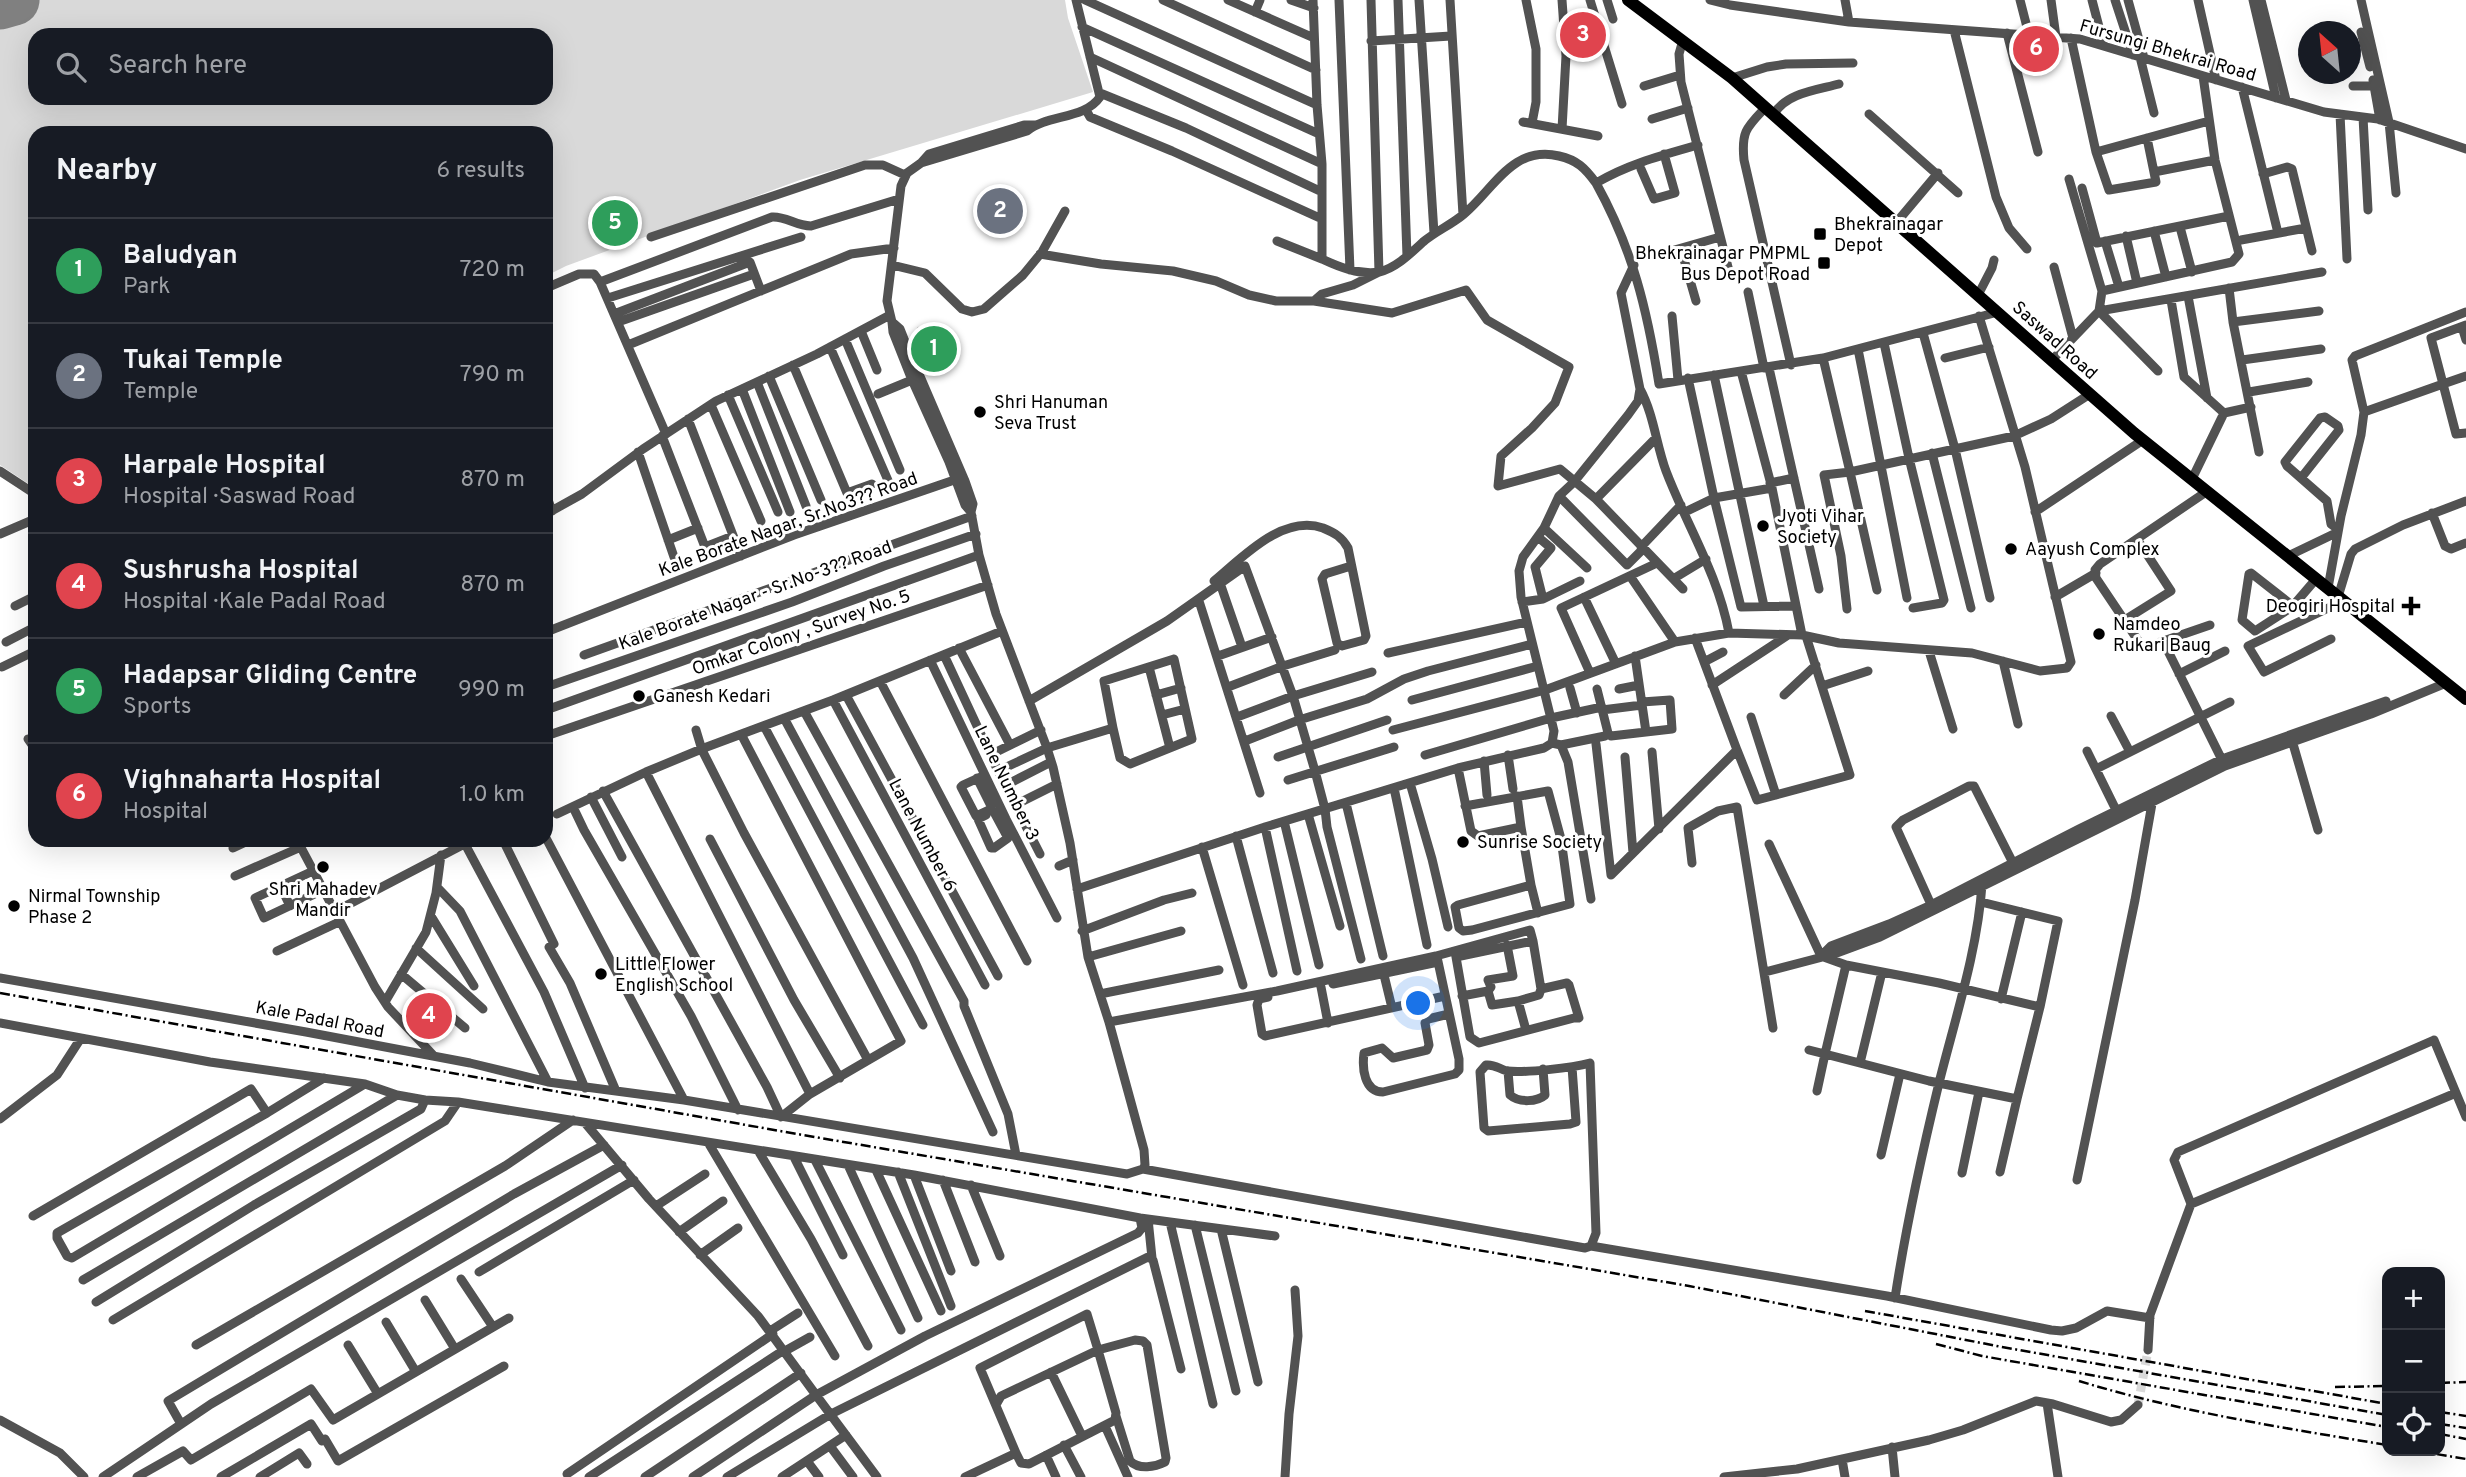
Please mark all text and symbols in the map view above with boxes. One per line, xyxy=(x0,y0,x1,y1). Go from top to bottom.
pin: 3 xyxy=(1560,9,1606,61)
street label: Fursungi Bhekrai Road xyxy=(2077,15,2259,88)
north arrow xyxy=(2298,21,2361,84)
pin: 6 xyxy=(2013,23,2059,75)
search box xyxy=(28,28,553,105)
icon: search xyxy=(52,48,90,86)
text: Search here xyxy=(108,50,247,83)
text: Nearby xyxy=(56,153,157,190)
text: 6 results xyxy=(437,157,525,186)
pin: 2 xyxy=(977,185,1023,237)
pin: 5 xyxy=(592,197,638,249)
place label: Bhekrainagar Depot xyxy=(1834,214,1943,258)
marker: Bhekrainagar Depot xyxy=(1812,226,1828,242)
text: Baludyan xyxy=(123,240,238,273)
place label: Bhekrainagar PMPML Bus Depot Road xyxy=(1635,243,1810,287)
marker: Bhekrainagar PMPML Bus Depot Road xyxy=(1816,255,1832,271)
text: 1 xyxy=(74,256,84,285)
text: 720 m xyxy=(460,256,525,285)
text: Park xyxy=(123,273,170,302)
street label: Saswad Road xyxy=(2007,297,2101,385)
pin: 1 xyxy=(911,323,957,375)
text: Tukai Temple xyxy=(123,345,283,378)
text: 2 xyxy=(72,361,86,390)
text: 790 m xyxy=(460,361,525,390)
text: Temple xyxy=(123,378,198,407)
place label: Shri Hanuman Seva Trust xyxy=(994,392,1108,436)
marker: Shri Hanuman Seva Trust xyxy=(972,404,988,420)
text: Harpale Hospital xyxy=(123,450,326,483)
text: 3 xyxy=(72,466,86,495)
text: 870 m xyxy=(460,466,525,495)
street label: Kale Borate Nagar, Sr.No3?? Road xyxy=(656,468,921,583)
text: Hospital · Saswad Road xyxy=(123,483,355,512)
place label: Jyoti Vihar Society xyxy=(1777,506,1864,550)
marker: Jyoti Vihar Society xyxy=(1755,518,1771,534)
street label: Kale Borate Nagar - Sr.No-3?? Road xyxy=(616,536,895,657)
place label: Aayush Complex xyxy=(2025,539,2160,562)
marker: Aayush Complex xyxy=(2003,541,2019,557)
text: Sushrusha Hospital xyxy=(123,555,359,588)
text: 4 xyxy=(72,571,86,600)
text: 870 m xyxy=(460,571,525,600)
street label: Omkar Colony , Survey No. 5 xyxy=(689,585,914,682)
text: Hospital · Kale Padal Road xyxy=(123,588,386,617)
place label: Deogiri Hospital xyxy=(2266,596,2395,619)
marker: Deogiri Hospital xyxy=(2401,596,2421,616)
place label: Namdeo Rukari Baug xyxy=(2113,614,2211,658)
marker: Namdeo Rukari Baug xyxy=(2091,626,2107,642)
text: Hadapsar Gliding Centre xyxy=(123,660,417,693)
text: 5 xyxy=(72,676,86,705)
text: 990 m xyxy=(458,676,525,705)
place label: Ganesh Kedari xyxy=(653,686,771,709)
marker: Ganesh Kedari xyxy=(631,688,647,704)
text: Sports xyxy=(123,693,191,722)
street label: Lane Number 3 xyxy=(968,723,1043,845)
text: Vighnaharta Hospital xyxy=(123,765,381,798)
street label: Lane Number 6 xyxy=(882,775,961,896)
text: 6 xyxy=(72,781,86,810)
text: 1.0 km xyxy=(459,781,525,810)
text: Hospital xyxy=(123,798,208,827)
place label: Sunrise Society xyxy=(1477,832,1602,855)
marker: Sunrise Society xyxy=(1455,834,1471,850)
marker: Shri Mahadev Mandir xyxy=(315,859,331,875)
place label: Shri Mahadev Mandir xyxy=(269,879,377,923)
place label: Nirmal Township Phase 2 xyxy=(28,886,160,930)
marker: Nirmal Township Phase 2 xyxy=(6,898,22,914)
place label: Little Flower English School xyxy=(615,954,733,998)
marker: Little Flower English School xyxy=(593,966,609,982)
your location xyxy=(1401,986,1435,1020)
pin: 4 xyxy=(406,990,452,1042)
street label: Kale Padal Road xyxy=(253,997,386,1044)
map controls xyxy=(2382,1267,2445,1456)
button: + xyxy=(2382,1267,2445,1330)
button: − xyxy=(2382,1330,2445,1393)
button: locate xyxy=(2382,1393,2445,1456)

